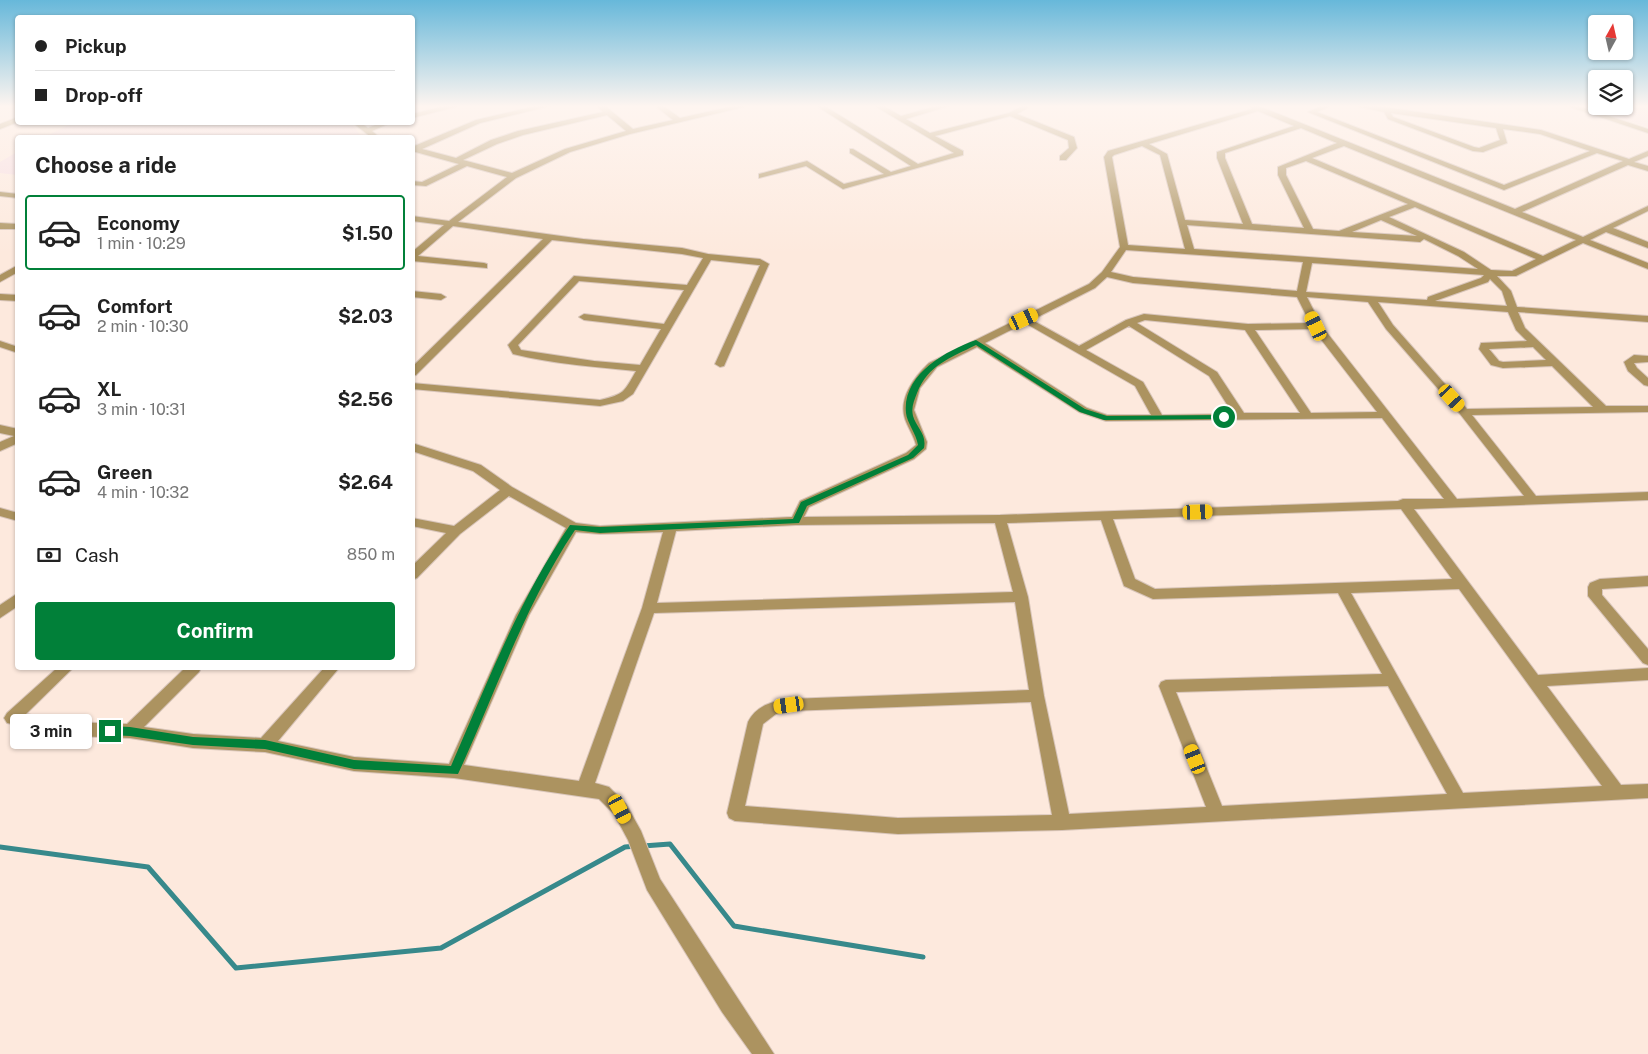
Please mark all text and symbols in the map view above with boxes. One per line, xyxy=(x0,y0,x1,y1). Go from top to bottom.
north arrow xyxy=(1588,15,1632,60)
map controls xyxy=(1588,15,1633,115)
text: Pickup xyxy=(65,35,127,57)
button: layers xyxy=(1588,70,1633,115)
text: Drop-off xyxy=(65,84,142,106)
text: Choose a ride xyxy=(35,152,177,178)
icon: car xyxy=(37,210,82,255)
text: Economy xyxy=(97,212,180,234)
text: $1.50 xyxy=(342,222,393,244)
text: 1 min · 10:29 xyxy=(97,234,186,253)
icon: car xyxy=(37,293,82,338)
text: Comfort xyxy=(97,295,173,317)
text: $2.03 xyxy=(338,305,393,327)
car xyxy=(1007,306,1040,332)
car xyxy=(1302,309,1329,343)
text: 2 min · 10:30 xyxy=(97,317,189,336)
icon: car xyxy=(37,376,82,421)
text: XL xyxy=(97,378,122,400)
car xyxy=(1436,382,1467,414)
text: $2.56 xyxy=(338,388,393,410)
text: 3 min · 10:31 xyxy=(97,400,186,419)
route start xyxy=(1213,406,1235,428)
icon: car xyxy=(37,459,82,504)
text: Green xyxy=(97,461,152,483)
text: $2.64 xyxy=(338,471,393,493)
text: 4 min · 10:32 xyxy=(97,483,189,502)
car xyxy=(1182,504,1213,520)
icon: cash xyxy=(35,541,63,569)
text: Cash xyxy=(75,544,119,566)
text: 850 m xyxy=(347,545,395,564)
button: Confirm xyxy=(35,602,395,660)
car xyxy=(773,695,804,715)
callout: 3 min xyxy=(10,714,92,748)
route end xyxy=(99,720,121,742)
text: 3 min xyxy=(30,722,72,741)
car xyxy=(1182,742,1207,776)
car xyxy=(606,792,633,826)

